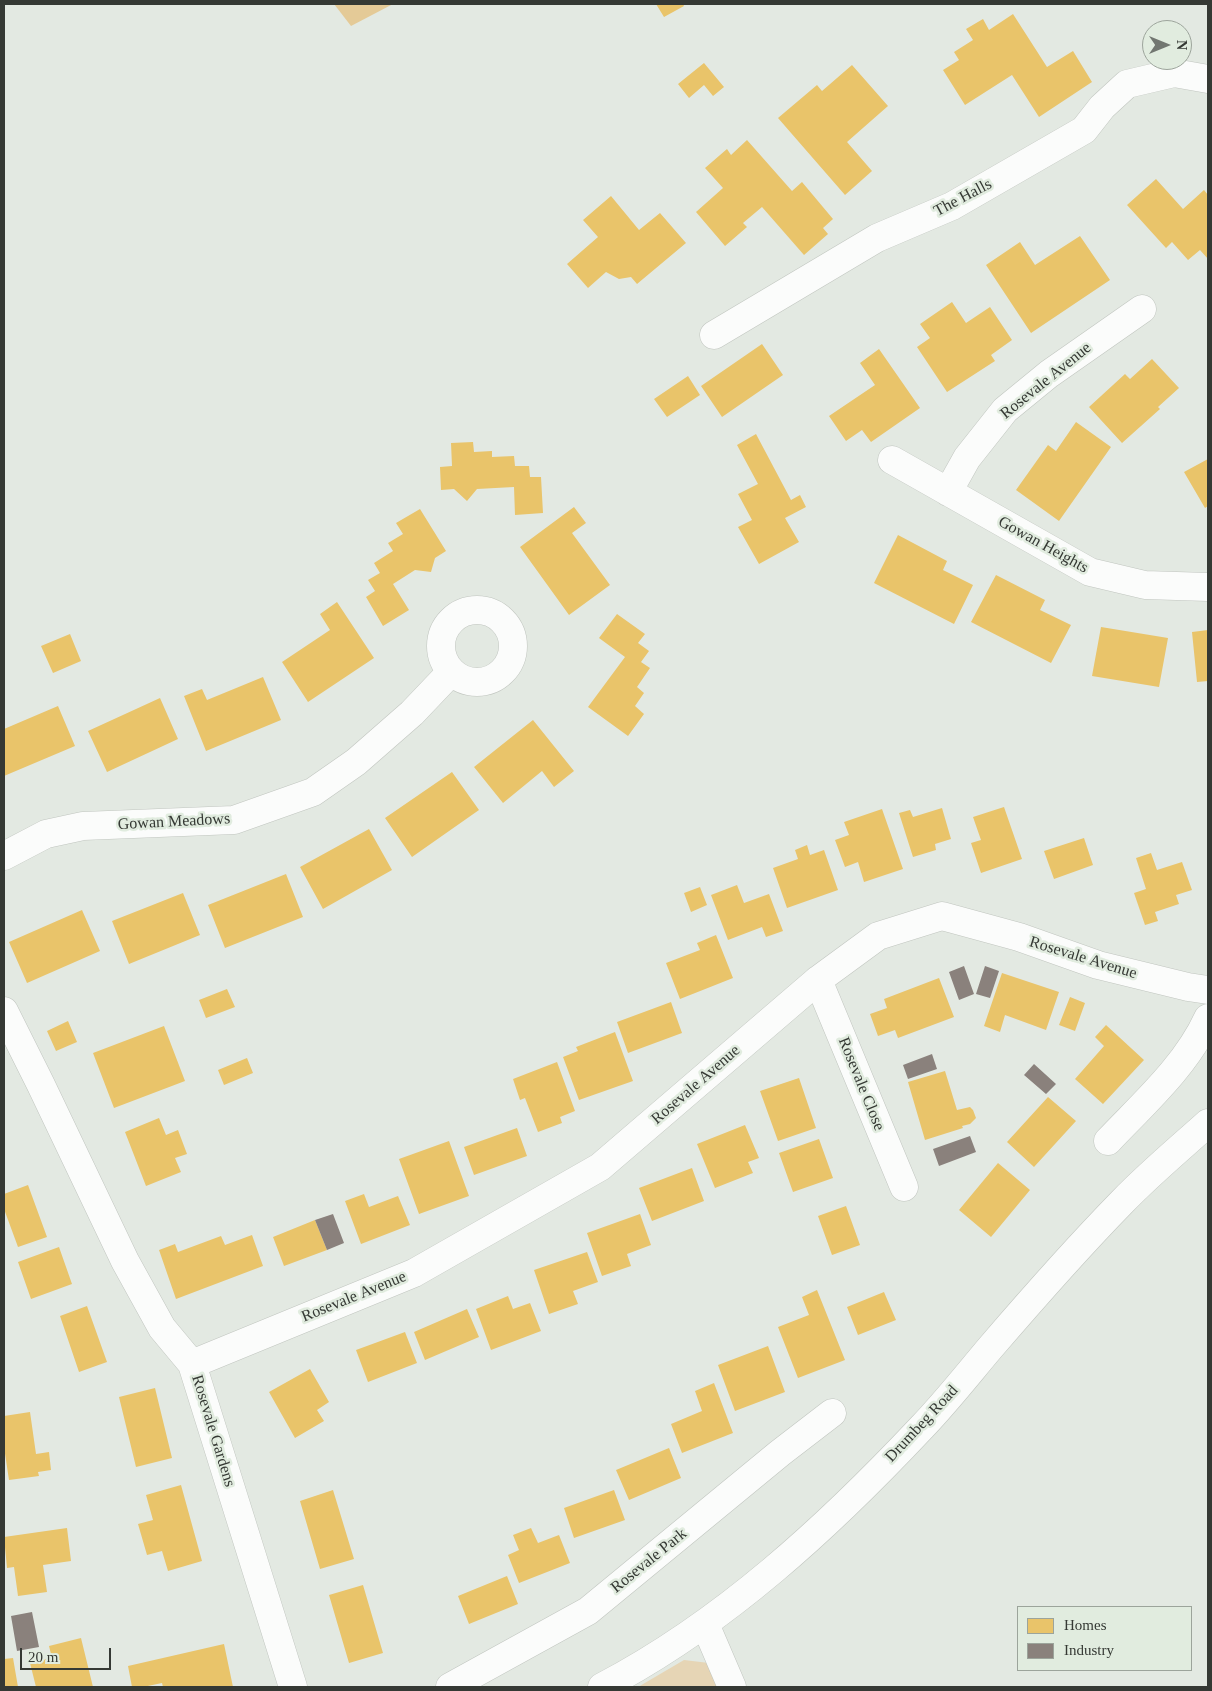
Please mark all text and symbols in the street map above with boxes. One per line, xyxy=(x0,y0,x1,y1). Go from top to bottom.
north arrow xyxy=(1142,20,1192,70)
text: N xyxy=(1174,40,1189,50)
street label: The Halls xyxy=(931,175,995,221)
street label: Rosevale Avenue xyxy=(997,339,1095,423)
street label: Gowan Heights xyxy=(995,512,1091,578)
street label: Gowan Meadows xyxy=(117,809,231,835)
street label: Rosevale Avenue xyxy=(1027,933,1139,983)
street label: Rosevale Close xyxy=(834,1034,888,1134)
street label: Rosevale Avenue xyxy=(648,1041,744,1129)
street label: Rosevale Avenue xyxy=(299,1267,409,1327)
street label: Rosevale Gardens xyxy=(187,1373,239,1489)
street label: Drumbeg Road xyxy=(881,1382,963,1466)
street label: Rosevale Park xyxy=(607,1525,691,1597)
legend xyxy=(1017,1606,1192,1671)
text: Homes xyxy=(1064,1617,1107,1633)
scale bar xyxy=(22,1638,114,1670)
text: Industry xyxy=(1064,1642,1114,1658)
text: 20 m xyxy=(28,1649,58,1665)

